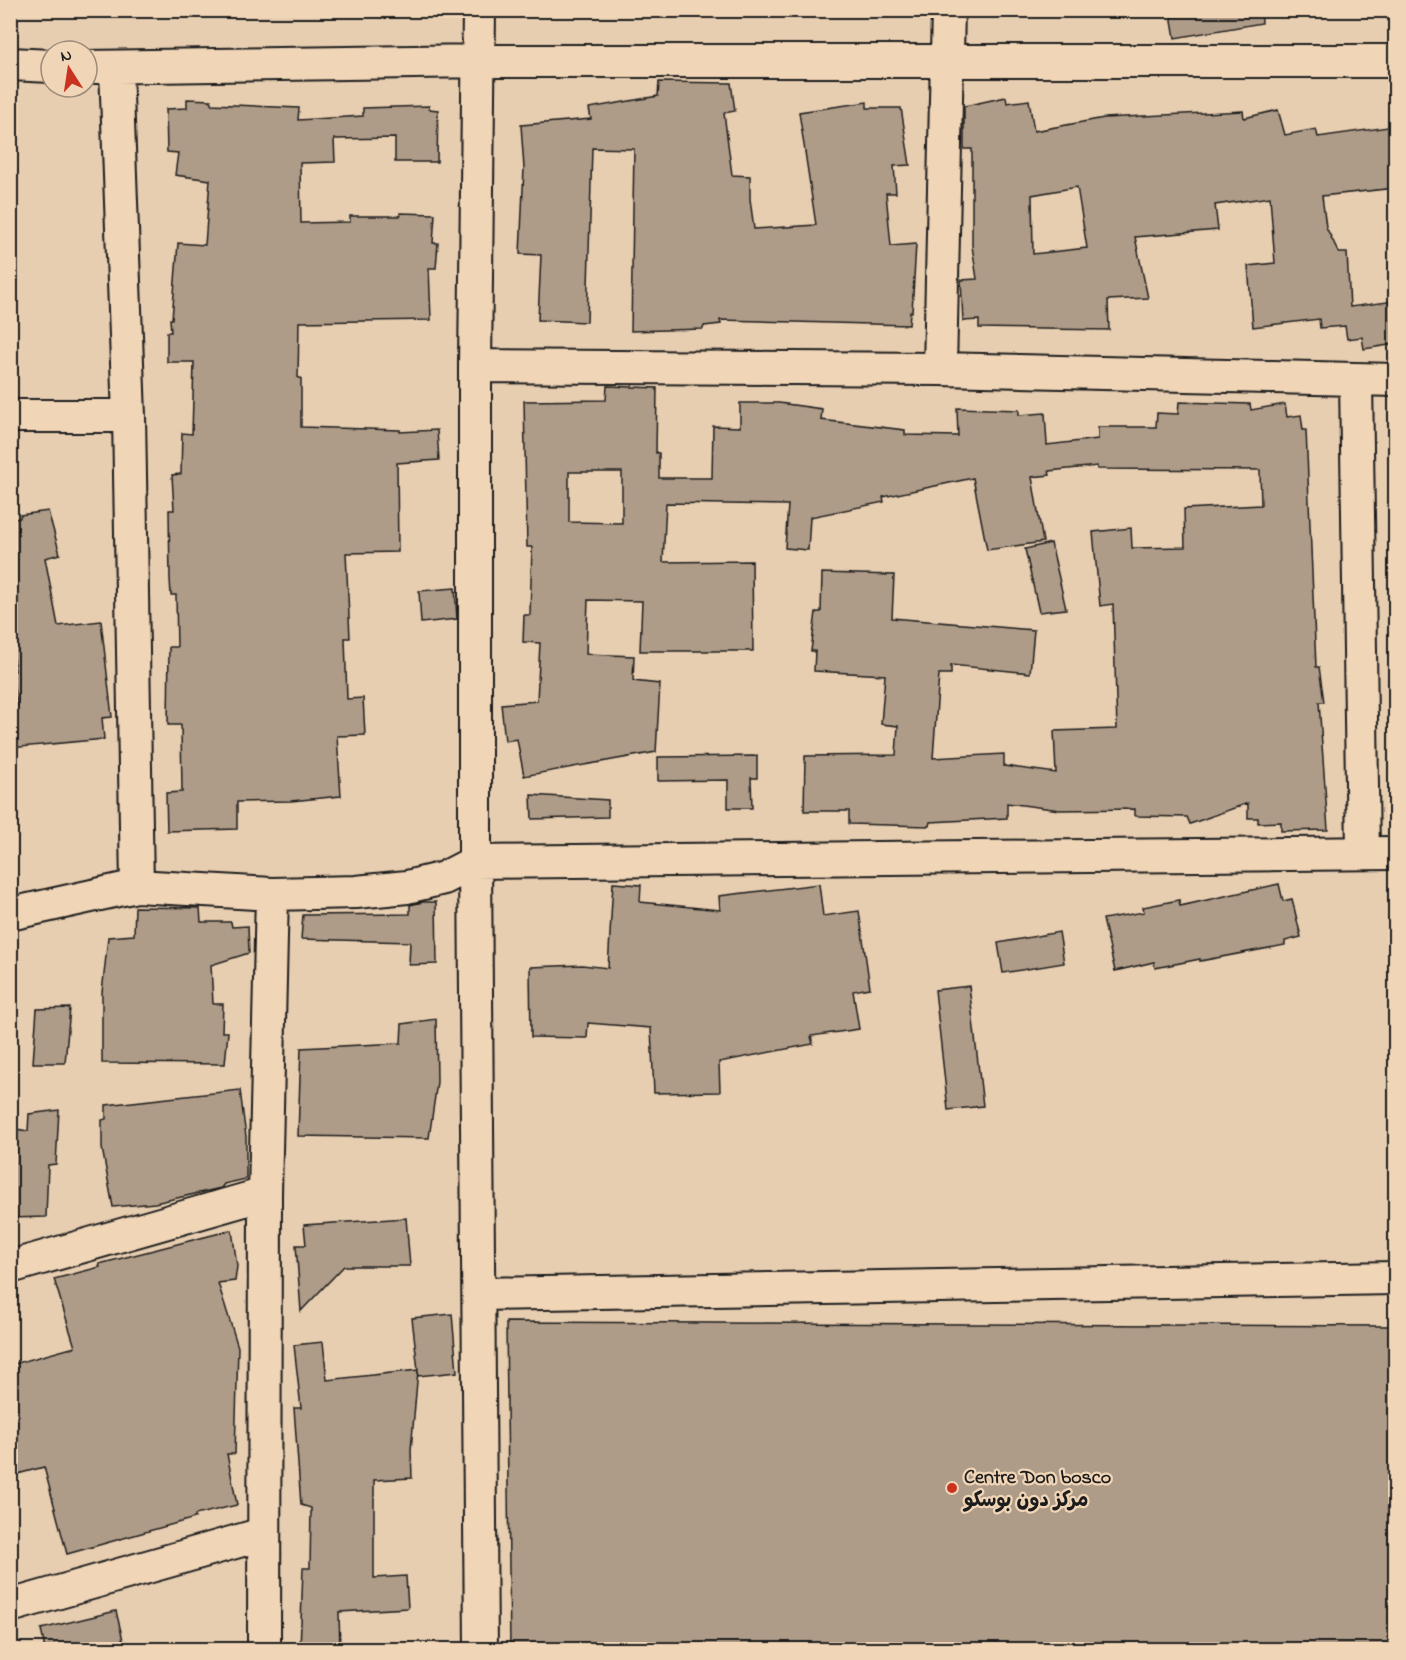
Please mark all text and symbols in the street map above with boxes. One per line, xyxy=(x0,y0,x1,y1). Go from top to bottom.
north arrow xyxy=(39,39,99,99)
text: N xyxy=(59,43,74,69)
place label: Centre Don bosco مركز دون بوسكو xyxy=(962,1464,1111,1516)
marker: Centre Don bosco مركز دون بوسكو xyxy=(945,1481,959,1495)

